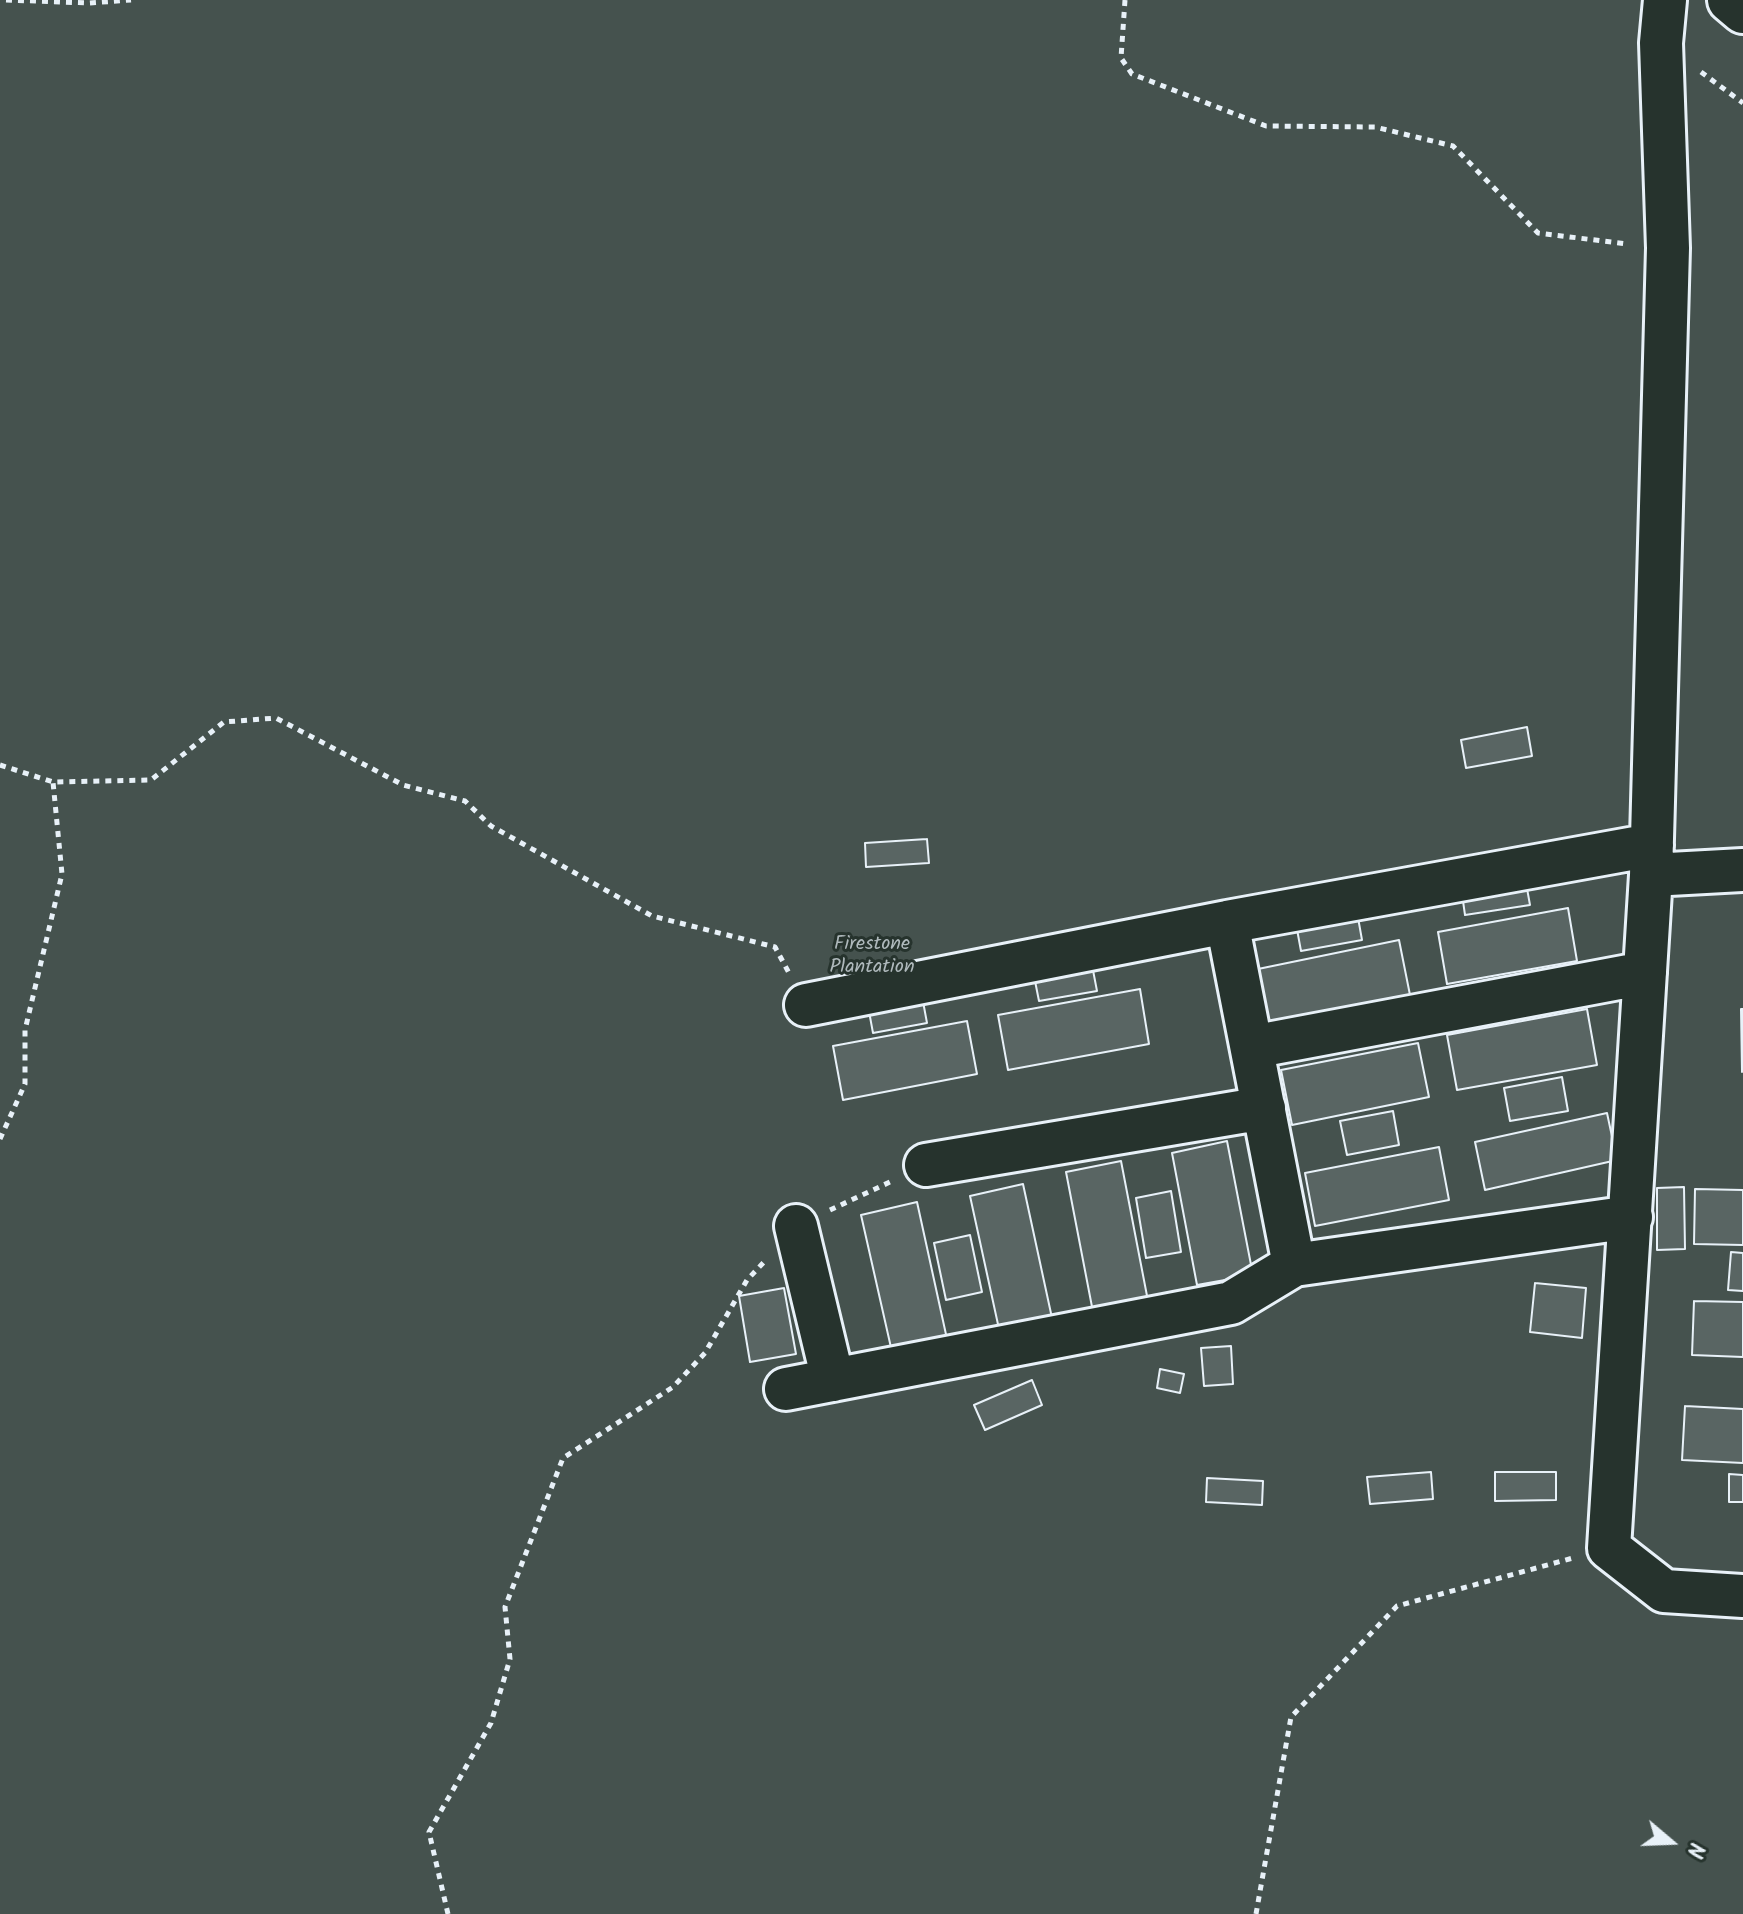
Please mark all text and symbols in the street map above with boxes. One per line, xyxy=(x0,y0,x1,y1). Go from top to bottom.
park label: Firestone Plantation xyxy=(829,934,915,981)
north arrow xyxy=(1631,1802,1711,1882)
text: N xyxy=(1675,1838,1713,1862)

